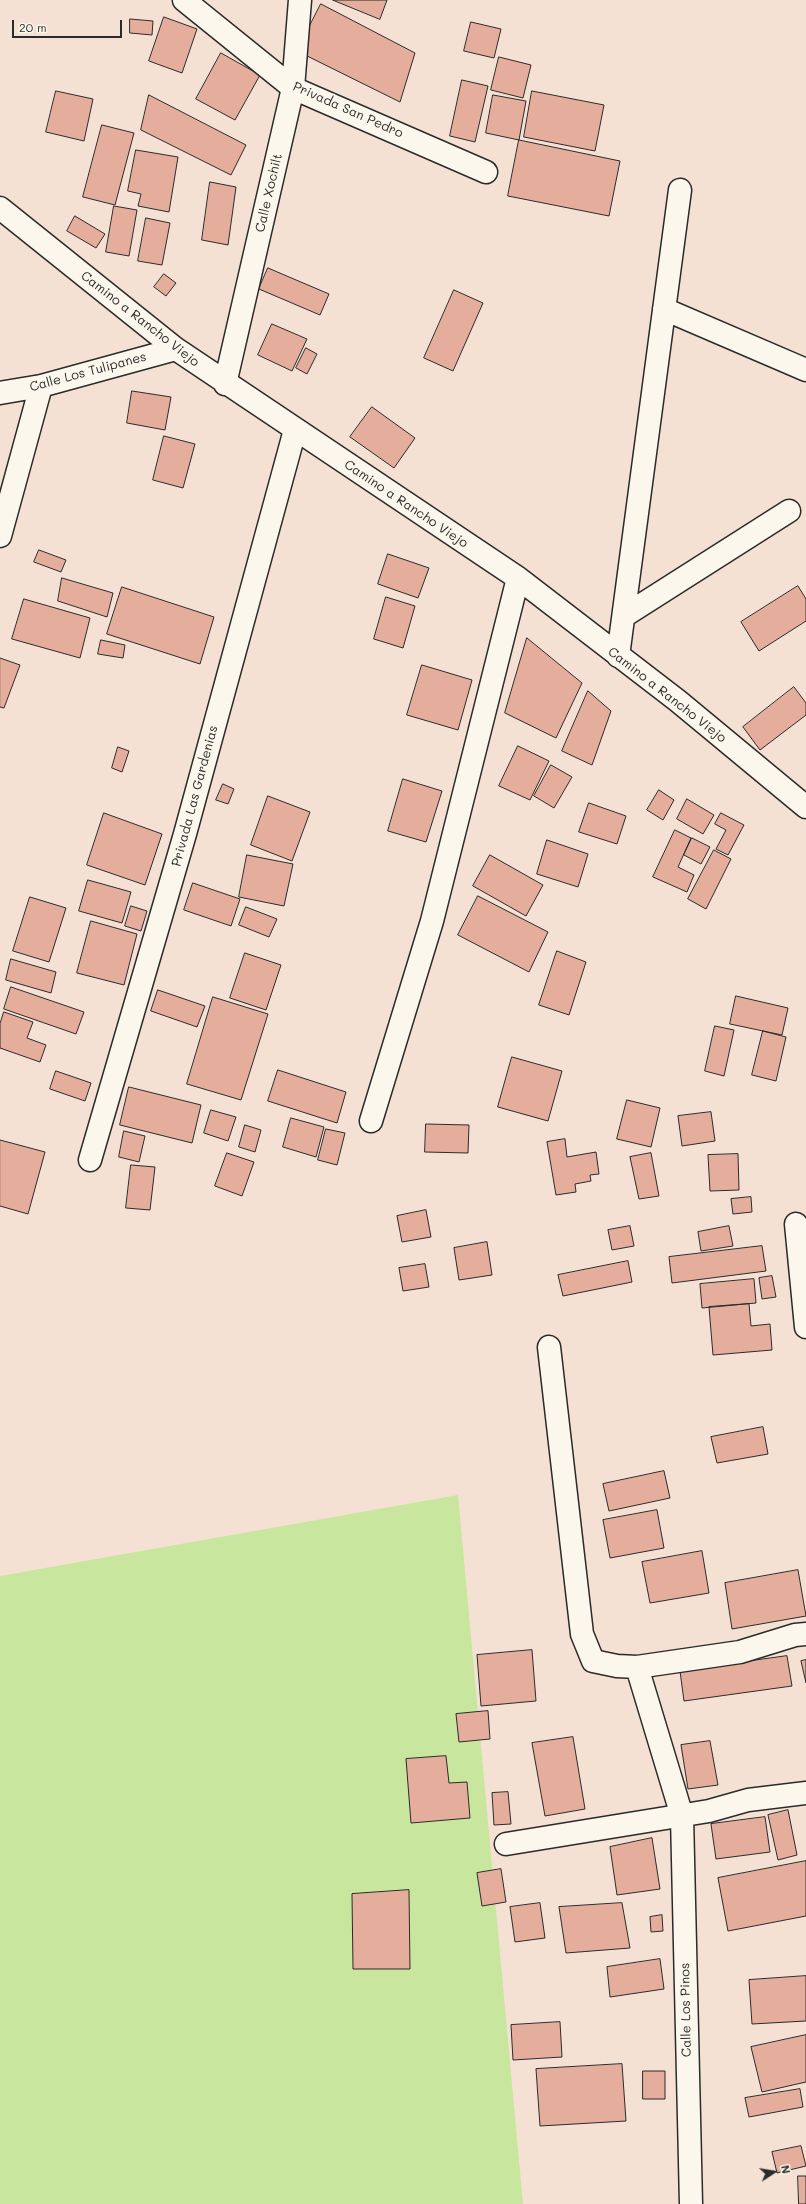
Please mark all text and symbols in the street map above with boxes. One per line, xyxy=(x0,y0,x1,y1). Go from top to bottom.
scale bar xyxy=(14,12,124,38)
text: 20 m xyxy=(19,19,47,35)
street label: Privada San Pedro xyxy=(290,79,406,141)
street label: Calle Xochilt xyxy=(252,152,286,234)
street label: Camino a Rancho Viejo xyxy=(78,268,202,370)
street label: Calle Los Tulipanes xyxy=(28,349,148,395)
street label: Camino a Rancho Viejo xyxy=(341,457,471,551)
street label: Camino a Rancho Viejo xyxy=(605,644,729,746)
street label: Privada Las Gardenias xyxy=(169,724,221,868)
street label: Calle Los Pinos xyxy=(677,1963,695,2057)
north arrow xyxy=(754,2152,794,2192)
text: N xyxy=(778,2164,794,2175)

